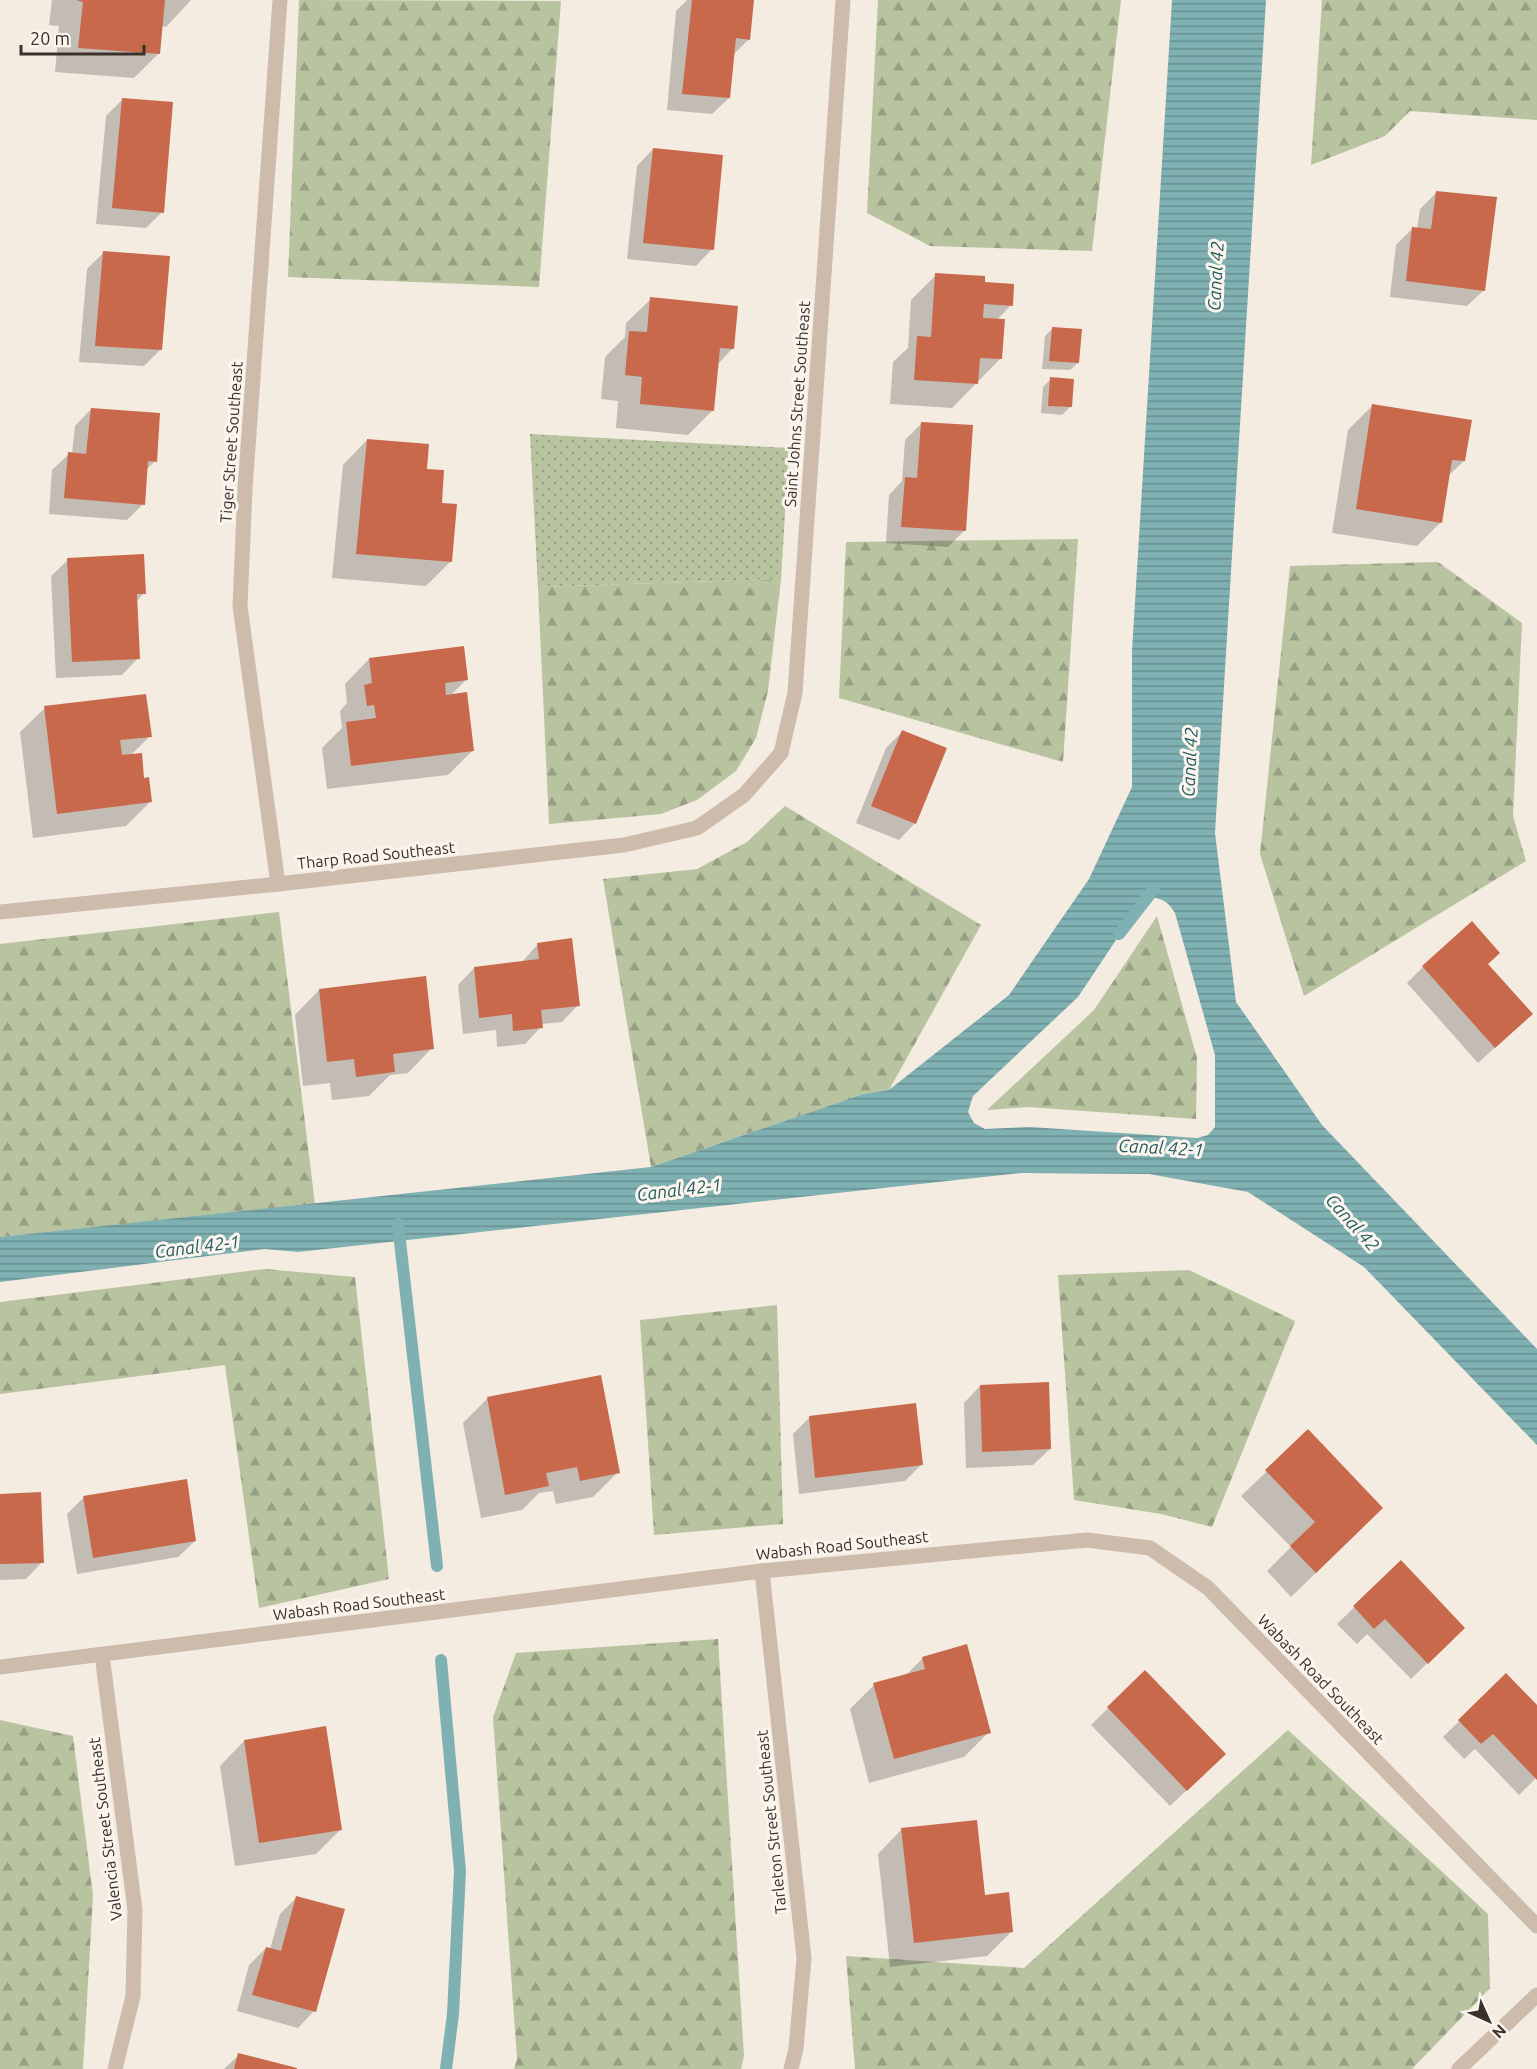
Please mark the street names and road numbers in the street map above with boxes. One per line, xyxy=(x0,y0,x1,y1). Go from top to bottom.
street label: Saint Johns Street Southeast xyxy=(781,300,813,508)
street label: Tiger Street Southeast xyxy=(216,360,246,523)
street label: Tharp Road Southeast xyxy=(296,838,456,872)
street label: Wabash Road Southeast xyxy=(755,1527,930,1563)
street label: Wabash Road Southeast xyxy=(272,1584,447,1623)
street label: Wabash Road Southeast xyxy=(1254,1610,1388,1748)
street label: Tarleton Street Southeast xyxy=(752,1728,790,1915)
street label: Valencia Street Southeast xyxy=(85,1736,125,1922)

